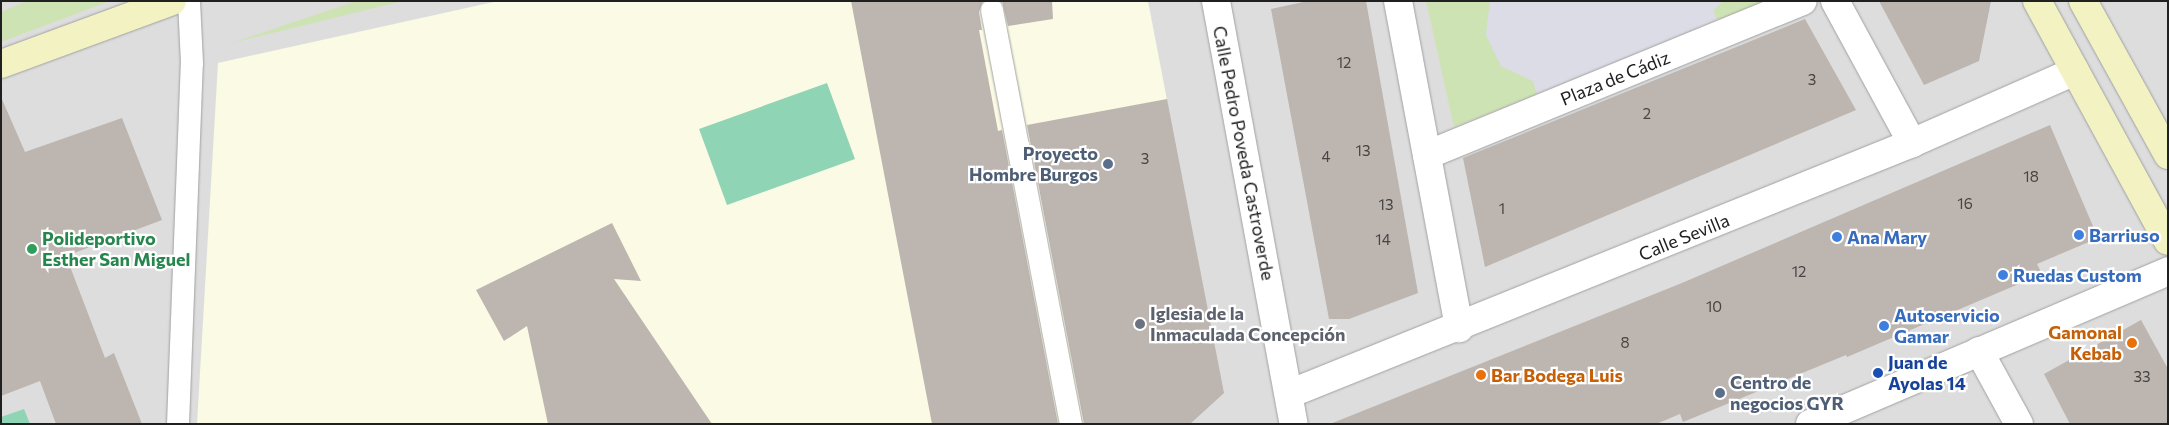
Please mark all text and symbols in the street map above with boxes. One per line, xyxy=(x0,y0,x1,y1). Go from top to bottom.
street label: Calle Pedro Poveda Castroverde xyxy=(1209,24,1279,282)
street label: Plaza de Cádiz xyxy=(1557,46,1673,110)
house number: 12 xyxy=(1337,54,1351,72)
house number: 3 xyxy=(1808,71,1816,89)
house number: 2 xyxy=(1643,105,1651,123)
house number: 13 xyxy=(1356,142,1370,160)
place label: Proyecto Hombre Burgos xyxy=(969,143,1098,186)
house number: 4 xyxy=(1322,148,1330,166)
house number: 3 xyxy=(1141,150,1149,168)
marker: Proyecto Hombre Burgos xyxy=(1102,158,1114,170)
house number: 18 xyxy=(2023,168,2039,186)
house number: 16 xyxy=(1957,195,1973,213)
house number: 13 xyxy=(1379,196,1393,214)
house number: 1 xyxy=(1499,200,1505,218)
street label: Calle Sevilla xyxy=(1635,209,1733,265)
place label: Barriuso xyxy=(2089,224,2160,246)
place label: Ana Mary xyxy=(1847,226,1927,248)
place label: Polideportivo Esther San Miguel xyxy=(42,228,190,270)
marker: Barriuso xyxy=(2073,229,2085,241)
house number: 14 xyxy=(1375,231,1391,249)
marker: Ana Mary xyxy=(1831,231,1843,243)
marker: Polideportivo Esther San Miguel xyxy=(26,243,38,255)
house number: 12 xyxy=(1792,263,1806,281)
place label: Ruedas Custom xyxy=(2013,264,2142,286)
marker: Ruedas Custom xyxy=(1997,269,2009,281)
house number: 10 xyxy=(1706,298,1722,316)
place label: Iglesia de la Inmaculada Concepción xyxy=(1150,303,1345,346)
place label: Autoservicio Gamar xyxy=(1894,305,2000,348)
marker: Iglesia de la Inmaculada Concepción xyxy=(1134,318,1146,330)
marker: Autoservicio Gamar xyxy=(1878,320,1890,332)
place label: Gamonal Kebab xyxy=(2048,322,2122,364)
house number: 8 xyxy=(1620,334,1630,352)
marker: Gamonal Kebab xyxy=(2126,337,2138,349)
place label: Juan de Ayolas 14 xyxy=(1888,352,1966,394)
place label: Bar Bodega Luis xyxy=(1491,364,1623,386)
marker: Juan de Ayolas 14 xyxy=(1872,367,1884,379)
house number: 33 xyxy=(2133,368,2151,386)
marker: Bar Bodega Luis xyxy=(1475,369,1487,381)
place label: Centro de negocios GYR xyxy=(1730,372,1844,414)
marker: Centro de negocios GYR xyxy=(1714,387,1726,399)

